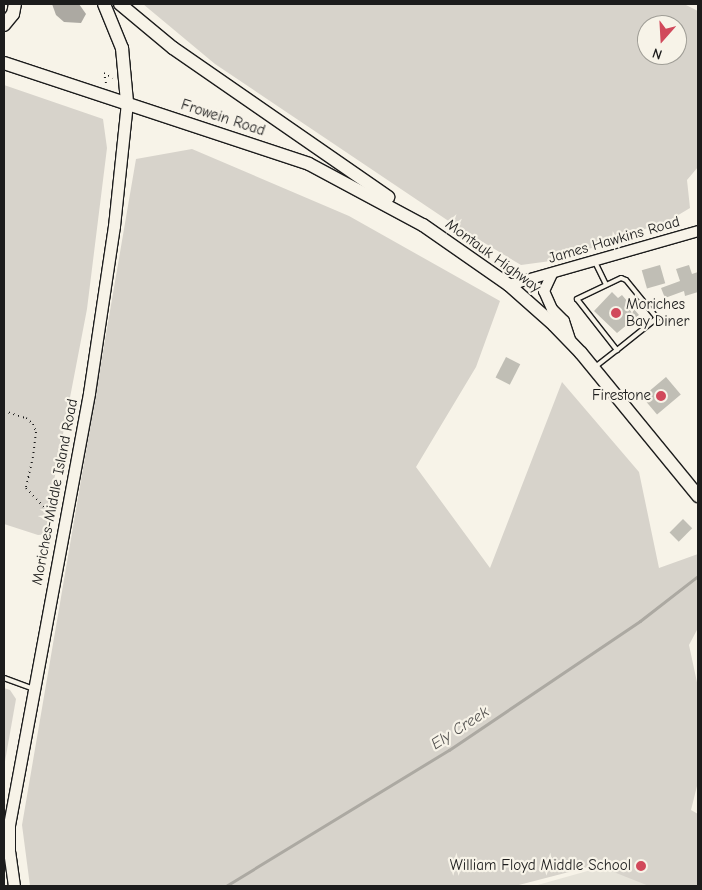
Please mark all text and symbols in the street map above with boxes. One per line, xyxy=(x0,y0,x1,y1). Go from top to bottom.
north arrow xyxy=(637,15,687,65)
text: N xyxy=(650,44,664,63)
street label: Frowein Road xyxy=(179,96,267,140)
street label: James Hawkins Road xyxy=(546,213,682,267)
street label: Montauk Highway xyxy=(442,215,544,297)
place label: Moriches Bay Diner xyxy=(626,295,689,330)
marker: Moriches Bay Diner xyxy=(610,307,622,319)
place label: Firestone xyxy=(592,387,651,405)
marker: Firestone xyxy=(655,390,667,402)
street label: Moriches-Middle Island Road xyxy=(28,397,82,587)
water label: Ely Creek xyxy=(427,702,493,754)
place label: William Floyd Middle School xyxy=(450,857,631,875)
marker: William Floyd Middle School xyxy=(635,860,647,872)

